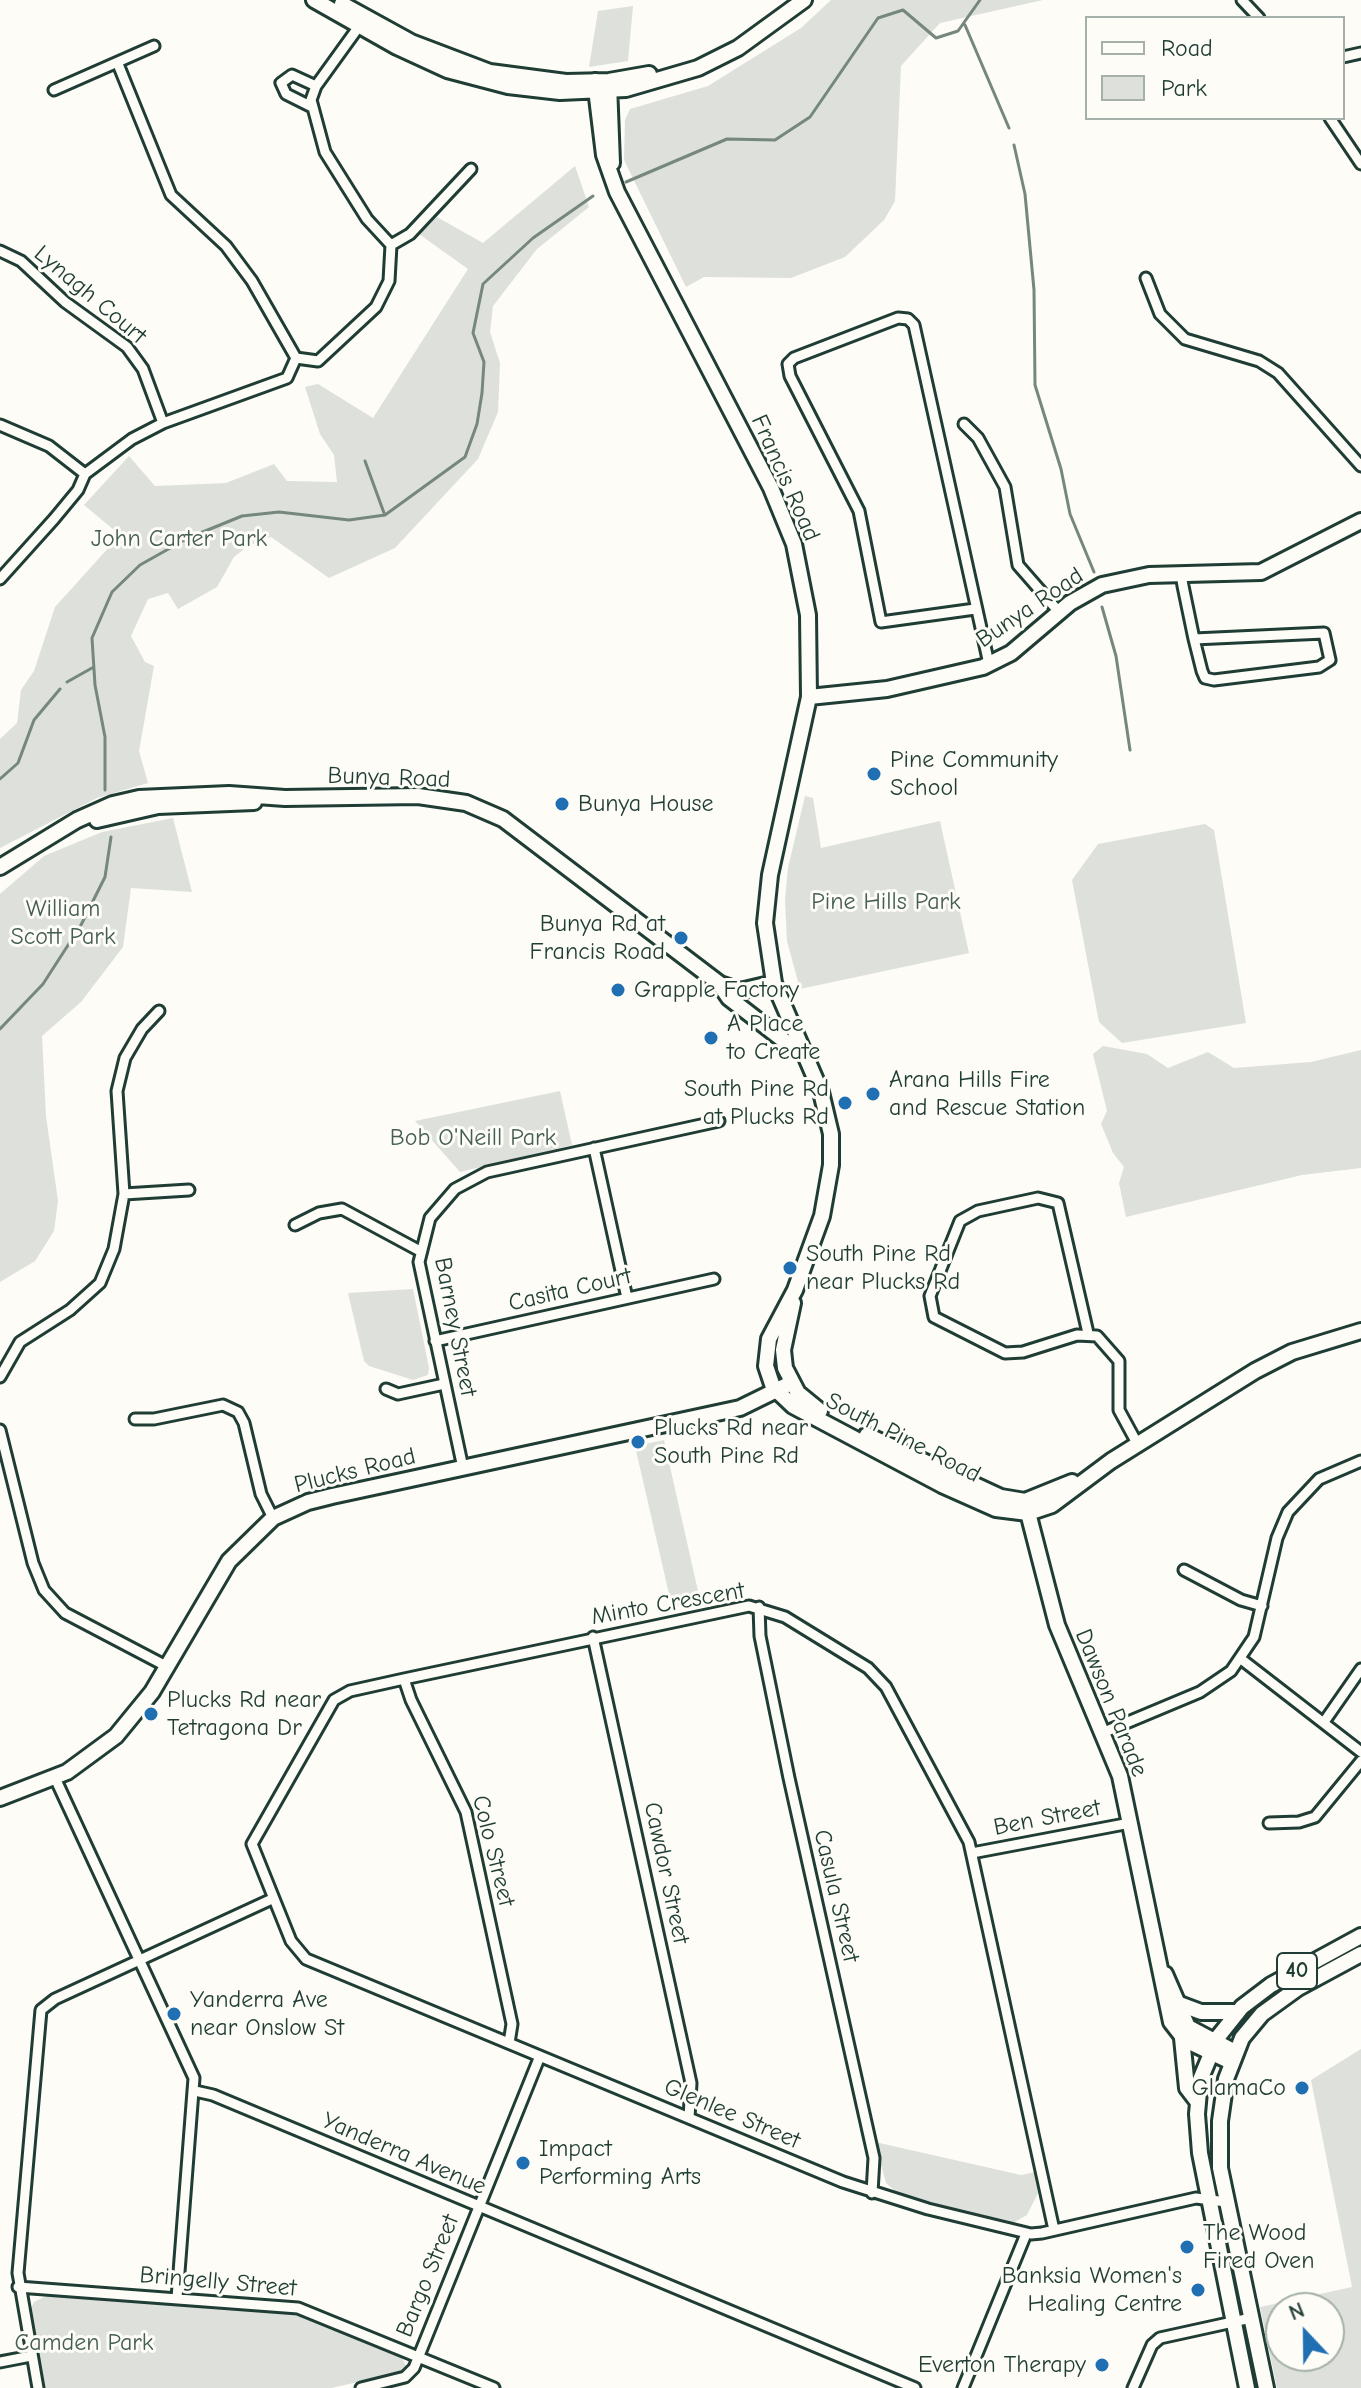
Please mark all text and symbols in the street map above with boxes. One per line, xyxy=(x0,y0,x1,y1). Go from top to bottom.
legend xyxy=(1085,16,1345,120)
text: Road xyxy=(1161,34,1213,62)
text: Park xyxy=(1161,74,1207,102)
street label: Lynagh Court xyxy=(28,240,152,350)
street label: Francis Road xyxy=(744,410,826,546)
park label: John Carter Park xyxy=(91,525,267,553)
street label: Bunya Road xyxy=(971,562,1089,654)
place label: Pine Community School xyxy=(890,746,1058,802)
street label: Bunya Road xyxy=(327,761,451,795)
marker: Pine Community School xyxy=(865,765,883,783)
place label: Bunya House xyxy=(578,790,713,818)
marker: Bunya House xyxy=(553,795,571,813)
park label: Pine Hills Park xyxy=(811,888,961,916)
park label: William Scott Park xyxy=(11,895,115,951)
place label: Bunya Rd at Francis Road xyxy=(530,910,665,966)
marker: Bunya Rd at Francis Road xyxy=(672,929,690,947)
place label: Grapple Factory xyxy=(634,976,799,1004)
marker: Grapple Factory xyxy=(609,981,627,999)
place label: A Place to Create xyxy=(727,1010,820,1066)
marker: A Place to Create xyxy=(702,1029,720,1047)
place label: Arana Hills Fire and Rescue Station xyxy=(889,1066,1085,1122)
place label: South Pine Rd at Plucks Rd xyxy=(684,1075,829,1131)
marker: Arana Hills Fire and Rescue Station xyxy=(864,1085,882,1103)
marker: South Pine Rd at Plucks Rd xyxy=(836,1094,854,1112)
park label: Bob O'Neill Park xyxy=(390,1124,556,1152)
place label: South Pine Rd near Plucks Rd xyxy=(806,1240,960,1296)
street label: Barney Street xyxy=(427,1255,483,1399)
marker: South Pine Rd near Plucks Rd xyxy=(781,1259,799,1277)
street label: Casita Court xyxy=(506,1262,634,1318)
street label: South Pine Road xyxy=(821,1387,985,1489)
place label: Plucks Rd near South Pine Rd xyxy=(654,1414,808,1470)
marker: Plucks Rd near South Pine Rd xyxy=(629,1433,647,1451)
street label: Plucks Road xyxy=(291,1442,419,1500)
street label: Minto Crescent xyxy=(589,1576,747,1632)
street label: Dawson Parade xyxy=(1068,1625,1154,1781)
place label: Plucks Rd near Tetragona Dr xyxy=(167,1686,321,1742)
marker: Plucks Rd near Tetragona Dr xyxy=(142,1705,160,1723)
street label: Colo Street xyxy=(465,1792,521,1910)
street label: Ben Street xyxy=(991,1794,1103,1842)
street label: Cawdor Street xyxy=(637,1800,695,1946)
street label: Casula Street xyxy=(807,1827,865,1965)
road number: 40 xyxy=(1277,1953,1317,1989)
place label: Yanderra Ave near Onslow St xyxy=(190,1986,344,2042)
marker: Yanderra Ave near Onslow St xyxy=(165,2005,183,2023)
street label: Glenlee Street xyxy=(660,2072,804,2156)
place label: GlamaCo xyxy=(1192,2074,1286,2102)
marker: GlamaCo xyxy=(1293,2079,1311,2097)
street label: Yanderra Avenue xyxy=(318,2106,490,2202)
place label: Impact Performing Arts xyxy=(539,2135,701,2191)
marker: Impact Performing Arts xyxy=(514,2154,532,2172)
street label: Bargo Street xyxy=(390,2211,466,2341)
place label: The Wood Fired Oven xyxy=(1203,2219,1314,2275)
marker: The Wood Fired Oven xyxy=(1178,2238,1196,2256)
street label: Bringelly Street xyxy=(138,2261,298,2303)
place label: Banksia Women's Healing Centre xyxy=(1002,2262,1182,2318)
marker: Banksia Women's Healing Centre xyxy=(1189,2281,1207,2299)
north arrow xyxy=(1265,2292,1345,2372)
text: N xyxy=(1285,2297,1308,2326)
park label: Camden Park xyxy=(15,2329,153,2357)
place label: Everton Therapy xyxy=(918,2351,1086,2379)
marker: Everton Therapy xyxy=(1093,2356,1111,2374)

